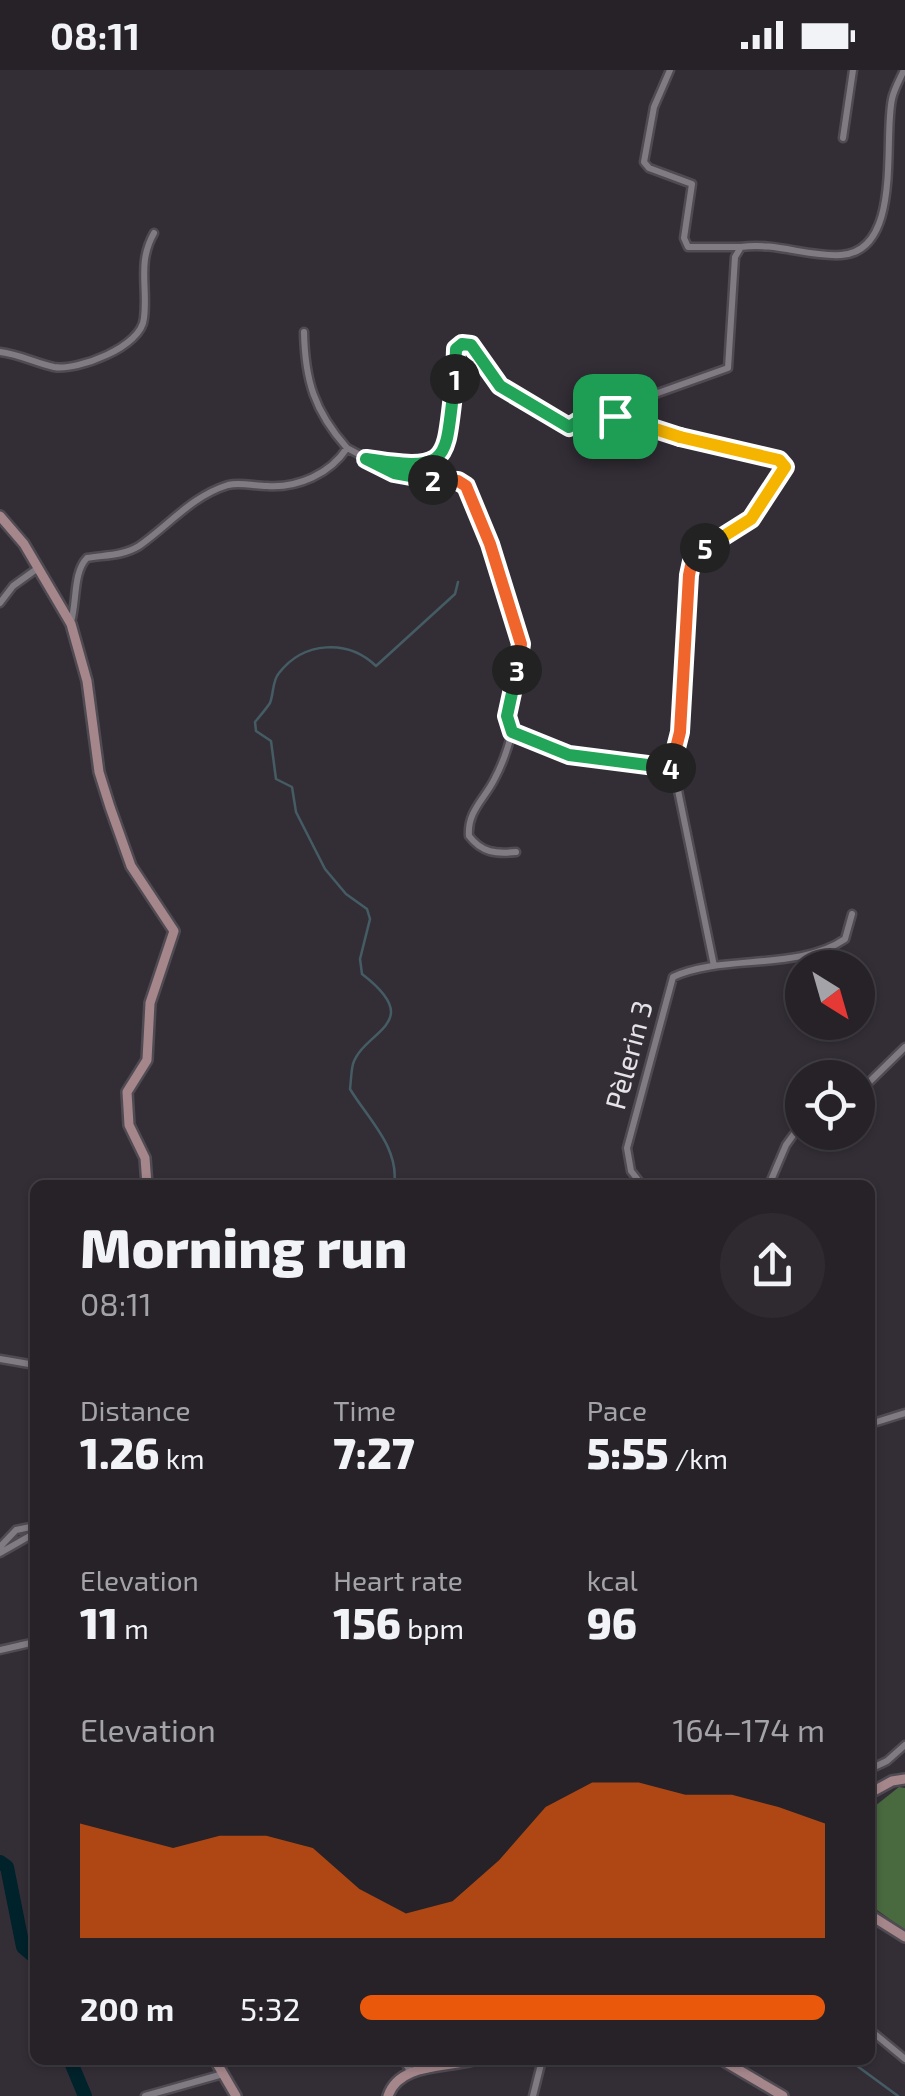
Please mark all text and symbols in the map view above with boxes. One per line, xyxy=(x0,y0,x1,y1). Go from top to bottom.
text: 08:11 xyxy=(50,12,140,58)
pin: 1 xyxy=(430,354,480,404)
text: 1 xyxy=(449,362,461,396)
pin xyxy=(573,374,658,459)
icon: arrive xyxy=(588,389,643,444)
pin: 2 xyxy=(408,455,458,505)
text: 2 xyxy=(425,463,441,497)
pin: 5 xyxy=(680,523,730,573)
text: 5 xyxy=(697,531,713,565)
pin: 3 xyxy=(492,645,542,695)
text: 3 xyxy=(509,653,525,687)
pin: 4 xyxy=(646,743,696,793)
text: 4 xyxy=(662,751,680,785)
north arrow xyxy=(785,950,875,1040)
map controls xyxy=(785,950,875,1150)
street label: Pèlerin 3 xyxy=(597,997,659,1113)
button: locate xyxy=(785,1060,875,1150)
text: Morning run xyxy=(80,1213,408,1279)
button: share xyxy=(720,1213,825,1318)
text: 08:11 xyxy=(80,1284,152,1322)
text: Distance xyxy=(80,1393,191,1427)
text: Time xyxy=(333,1393,396,1427)
text: Pace xyxy=(587,1393,647,1427)
text: 1.26 xyxy=(80,1427,160,1477)
text: 7:27 xyxy=(333,1427,414,1477)
text: 5:55 xyxy=(587,1427,669,1477)
text: km xyxy=(160,1441,205,1475)
text: /km xyxy=(669,1441,728,1475)
text: Elevation xyxy=(80,1563,199,1597)
text: Heart rate xyxy=(333,1563,463,1597)
text: kcal xyxy=(587,1563,638,1597)
text: 11 xyxy=(80,1597,118,1647)
text: 156 xyxy=(333,1597,401,1647)
text: 96 xyxy=(587,1597,637,1647)
text: m xyxy=(118,1611,149,1645)
text: bpm xyxy=(401,1611,464,1645)
text: Elevation xyxy=(80,1710,216,1748)
text: 164–174 m xyxy=(672,1710,825,1748)
text: 200 m xyxy=(80,1989,174,2027)
text: 5:32 xyxy=(240,1989,300,2027)

